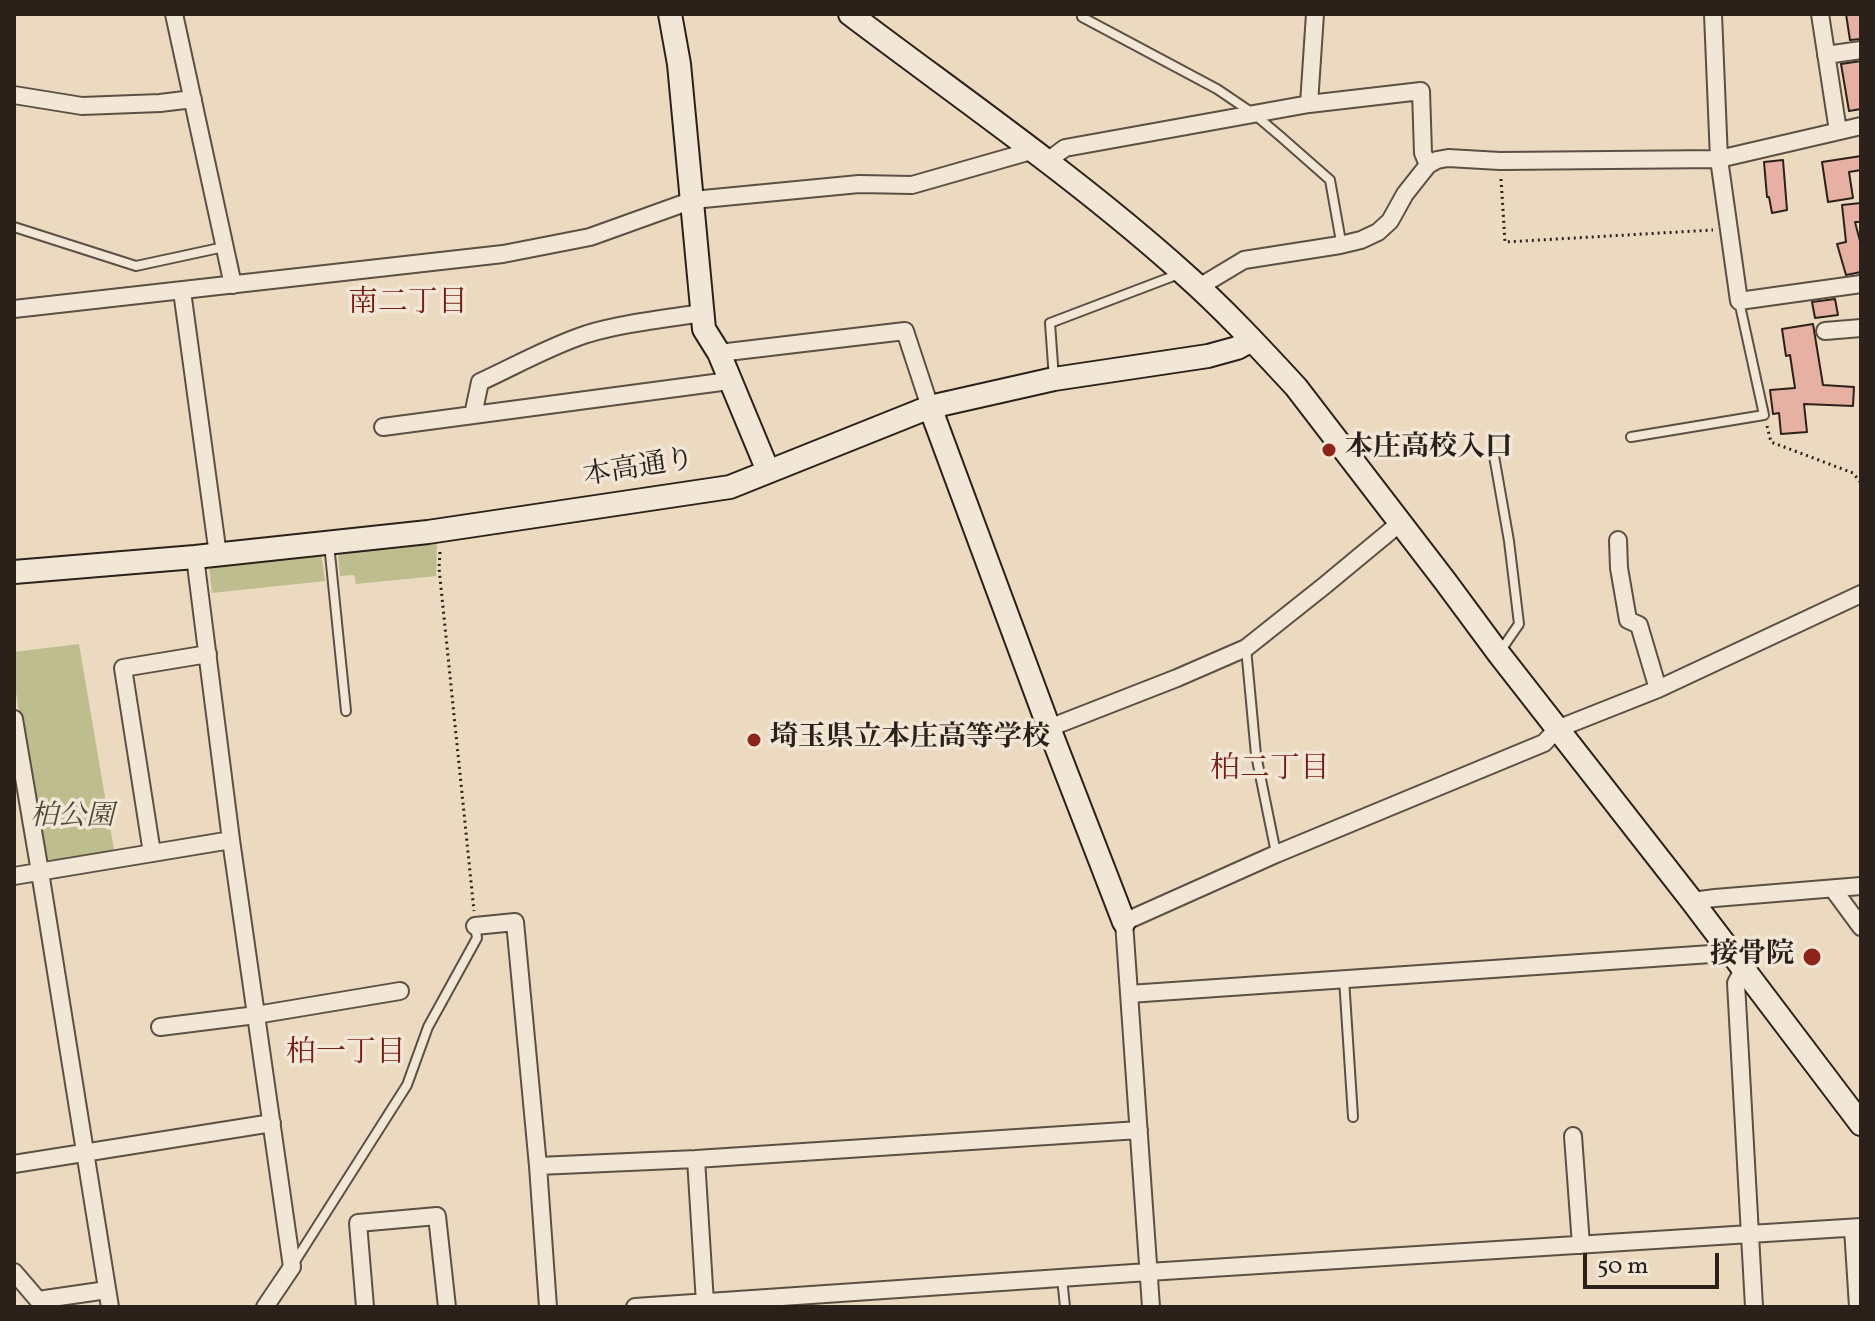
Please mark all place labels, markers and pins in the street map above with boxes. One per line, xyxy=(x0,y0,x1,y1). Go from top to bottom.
place label: 本庄高校入口 xyxy=(1345,433,1513,467)
marker: 本庄高校入口 xyxy=(1320,441,1338,459)
place label: 埼玉県立本庄高等学校 xyxy=(770,723,1050,757)
marker: 埼玉県立本庄高等学校 xyxy=(745,731,763,749)
place label: 接骨院 xyxy=(1710,940,1794,974)
marker: 接骨院 xyxy=(1801,946,1823,968)

